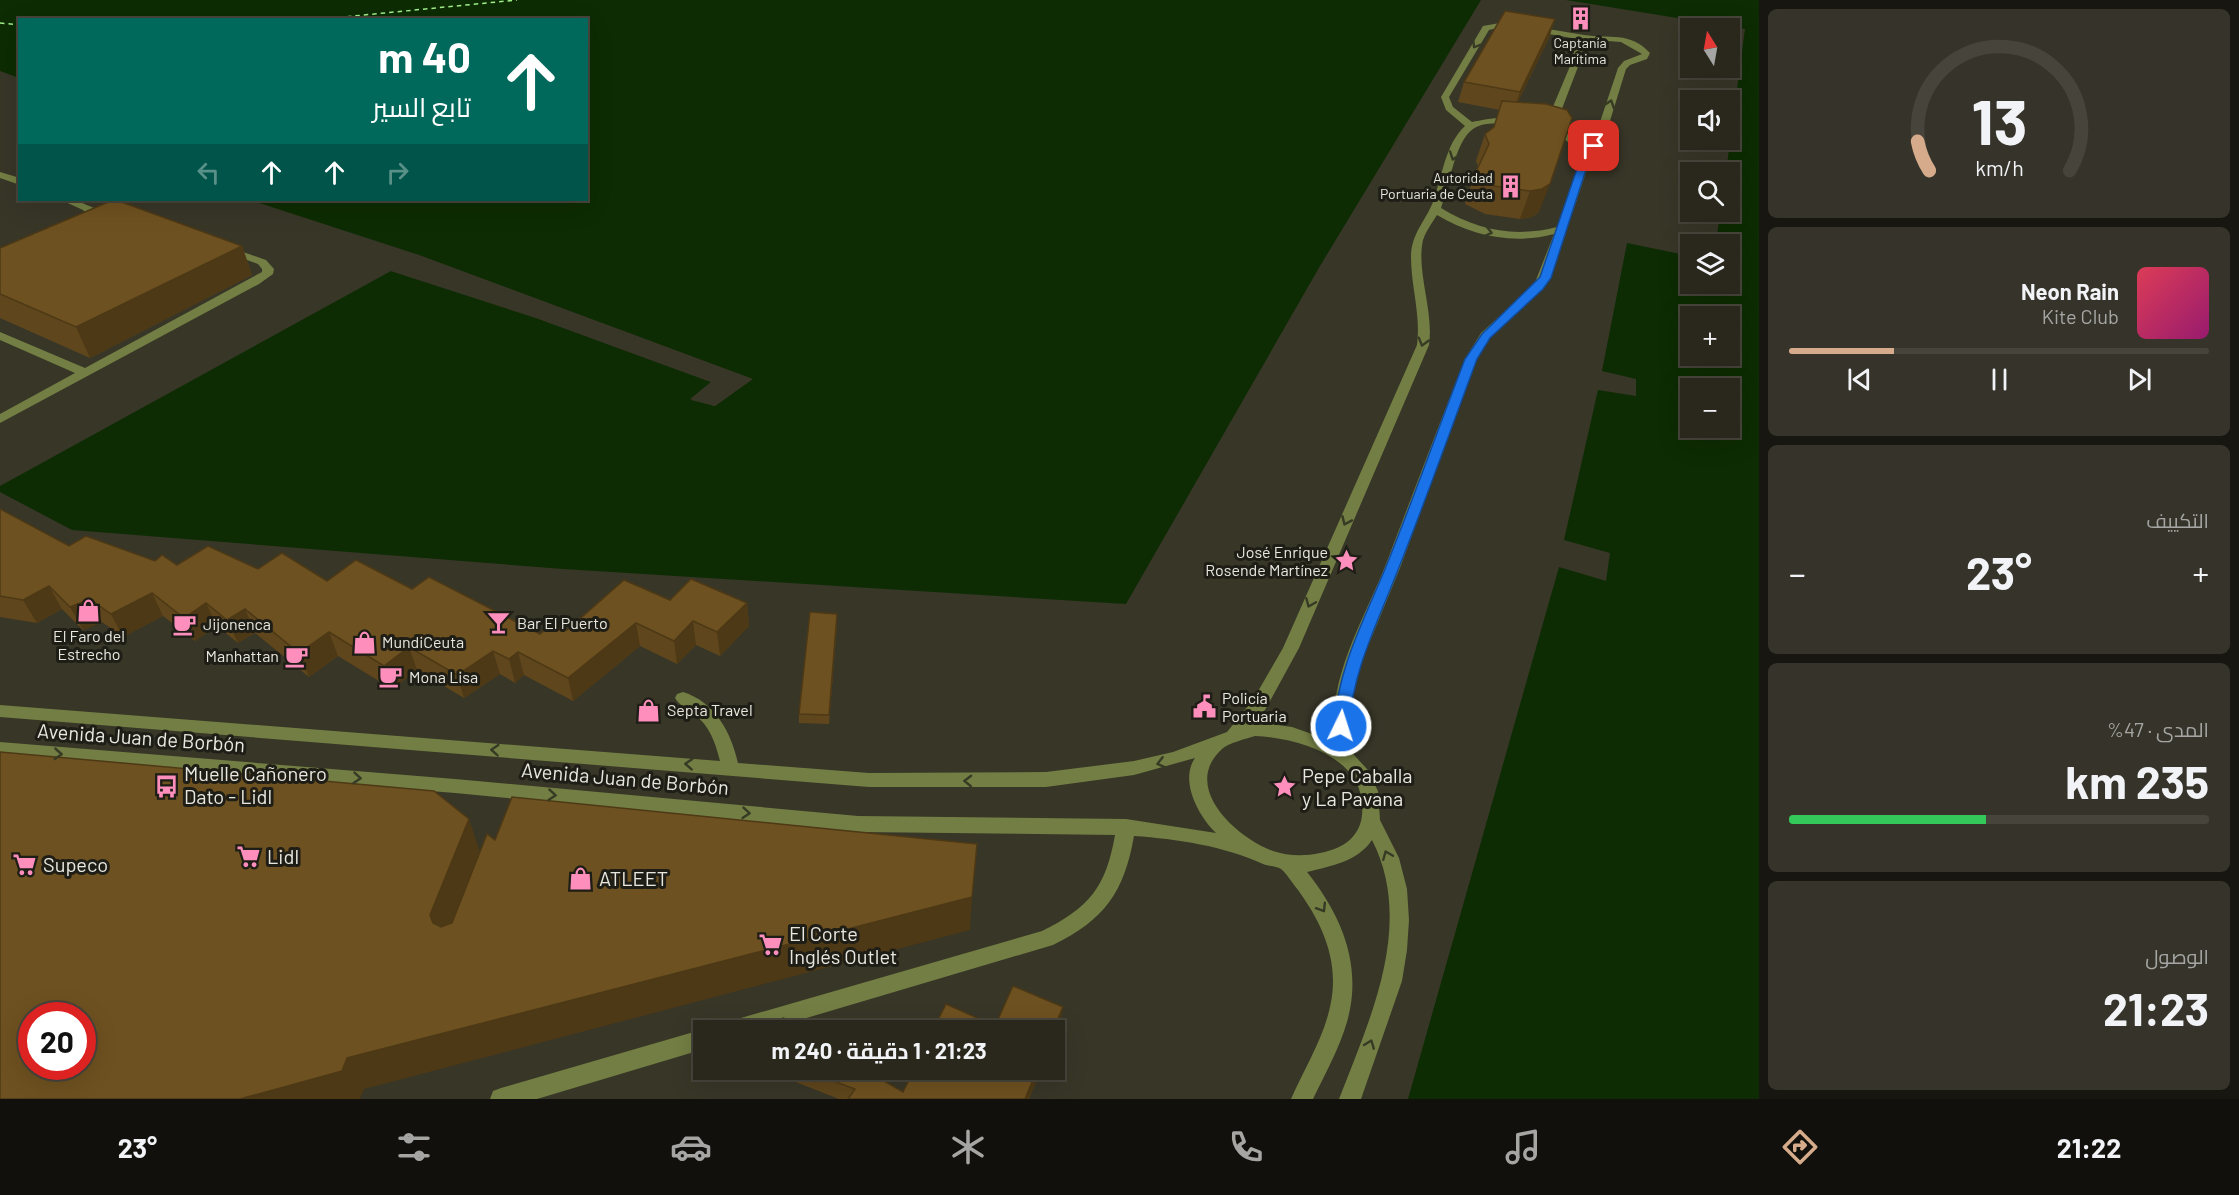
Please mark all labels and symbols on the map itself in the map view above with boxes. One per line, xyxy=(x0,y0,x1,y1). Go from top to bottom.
building icon: Captanía Marítima xyxy=(1567,6,1593,32)
north arrow xyxy=(1680,18,1740,78)
place label: Captanía Marítima xyxy=(1553,34,1607,67)
one-way arrow xyxy=(1472,38,1483,48)
one-way arrow xyxy=(1603,99,1615,110)
pin xyxy=(1568,120,1619,171)
one-way arrow xyxy=(1448,150,1461,161)
place label: Autoridad Portuaria de Ceuta xyxy=(1380,169,1493,202)
building icon: Autoridad Portuaria de Ceuta xyxy=(1498,173,1524,199)
one-way arrow xyxy=(1483,224,1493,237)
one-way arrow xyxy=(1418,336,1430,347)
one-way arrow xyxy=(1341,514,1353,525)
place label: José Enrique Rosende Martínez xyxy=(1205,542,1328,579)
place icon: José Enrique Rosende Martínez xyxy=(1333,548,1359,574)
one-way arrow xyxy=(1305,597,1317,608)
shop icon: El Faro del Estrecho xyxy=(76,598,102,624)
bar icon: Bar El Puerto xyxy=(486,610,512,636)
cafe icon: Jijonenca xyxy=(172,611,198,637)
place label: Bar El Puerto xyxy=(517,613,608,632)
place label: Jijonenca xyxy=(203,614,271,633)
place label: El Faro del Estrecho xyxy=(53,626,125,663)
shop icon: MundiCeuta xyxy=(351,629,377,655)
place label: MundiCeuta xyxy=(382,632,464,651)
cafe icon: Manhattan xyxy=(284,643,310,669)
place label: Manhattan xyxy=(206,646,279,665)
cafe icon: Mona Lisa xyxy=(378,664,404,690)
place label: Mona Lisa xyxy=(409,667,478,686)
place label: Policía Portuaria xyxy=(1222,688,1287,725)
public building icon: Policía Portuaria xyxy=(1191,694,1217,720)
position arrow xyxy=(1309,694,1373,758)
shop icon: Septa Travel xyxy=(636,697,662,723)
place label: Septa Travel xyxy=(667,700,753,719)
street label: Avenida Juan de Borbón xyxy=(36,718,246,756)
one-way arrow xyxy=(490,744,499,757)
one-way arrow xyxy=(54,747,63,760)
one-way arrow xyxy=(1156,756,1166,769)
street label: Avenida Juan de Borbón xyxy=(520,757,730,799)
one-way arrow xyxy=(685,758,694,771)
place label: Muelle Cañonero Dato - Lidl xyxy=(184,761,327,808)
place label: Pepe Caballa y La Pavana xyxy=(1302,763,1412,810)
one-way arrow xyxy=(353,771,362,784)
bus stop icon: Muelle Cañonero Dato - Lidl xyxy=(153,773,179,799)
place icon: Pepe Caballa y La Pavana xyxy=(1271,774,1297,800)
one-way arrow xyxy=(963,775,972,788)
one-way arrow xyxy=(547,788,556,801)
one-way arrow xyxy=(741,806,750,819)
supermarket icon: Lidl xyxy=(236,844,262,870)
place label: Lidl xyxy=(267,844,299,868)
one-way arrow xyxy=(1382,851,1395,861)
supermarket icon: Supeco xyxy=(12,852,38,878)
place label: Supeco xyxy=(43,852,108,876)
shop icon: ATLEET xyxy=(568,866,594,892)
place label: ATLEET xyxy=(599,866,668,890)
one-way arrow xyxy=(1315,902,1327,912)
place label: El Corte Inglés Outlet xyxy=(789,921,897,968)
supermarket icon: El Corte Inglés Outlet xyxy=(758,932,784,958)
speed limit sign: 20 xyxy=(18,1002,96,1080)
one-way arrow xyxy=(1363,1039,1375,1050)

